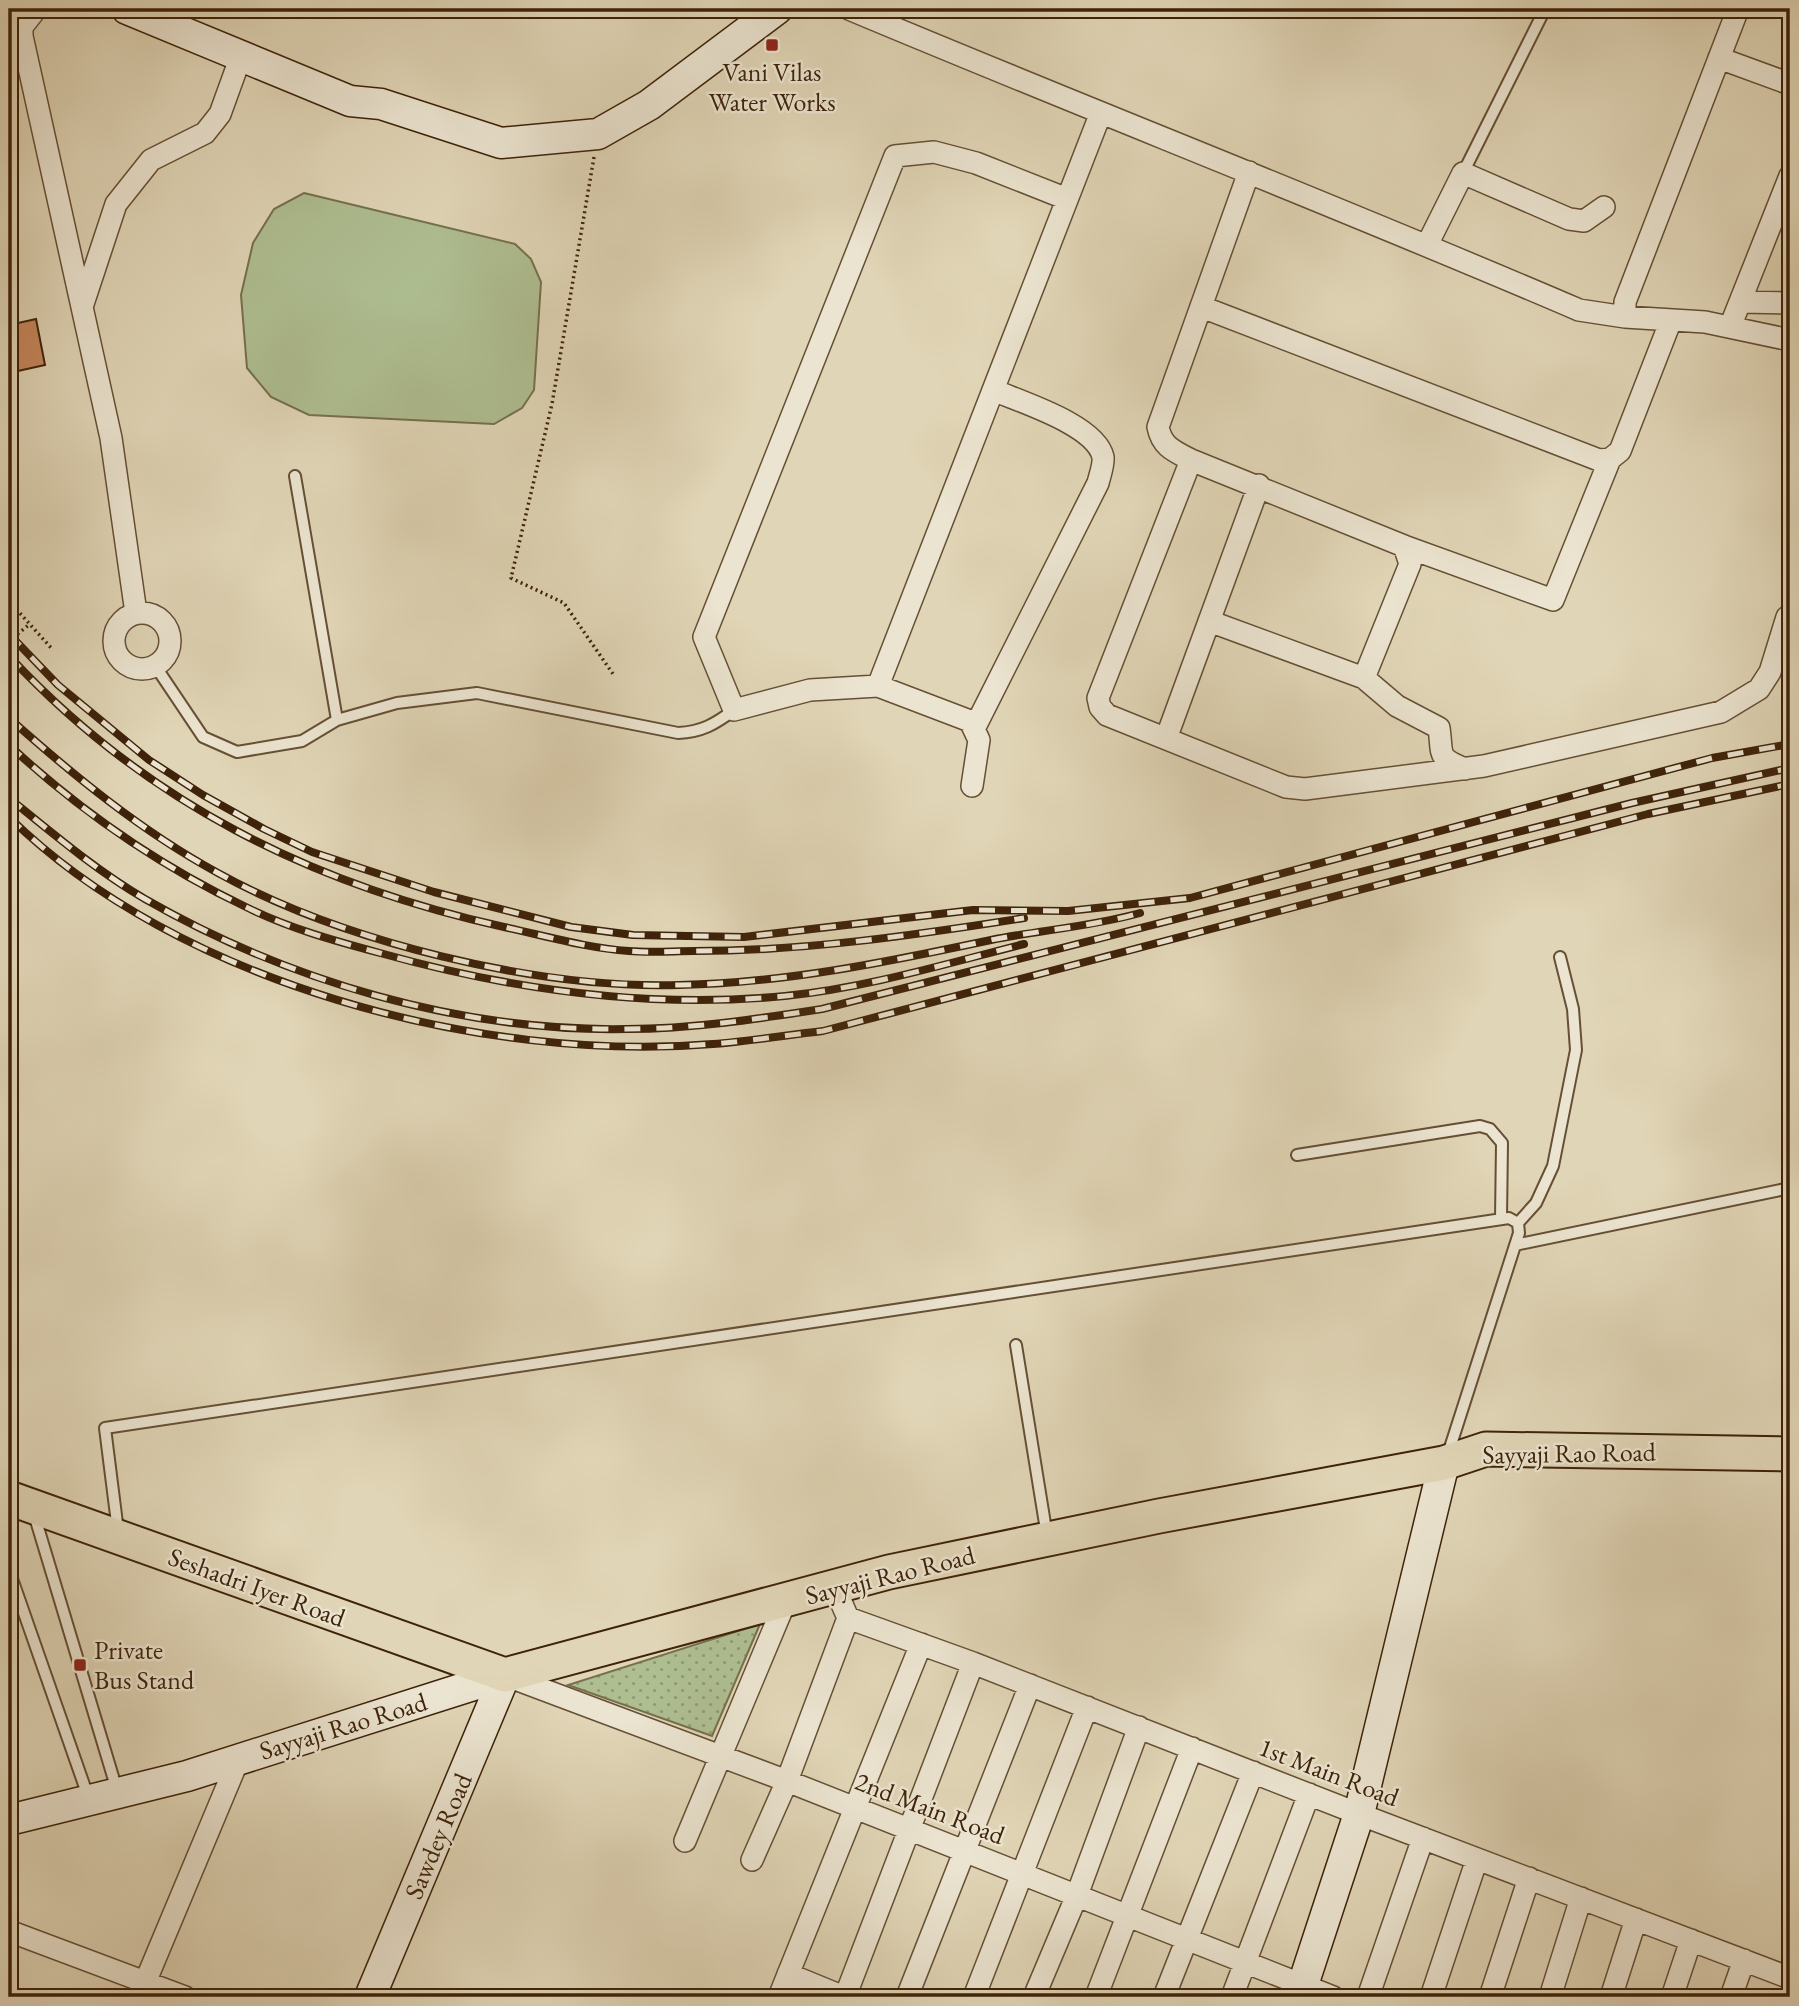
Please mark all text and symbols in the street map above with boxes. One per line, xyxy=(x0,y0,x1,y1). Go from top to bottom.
marker: Vani Vilas Water Works xyxy=(764,37,780,53)
place label: Vani Vilas Water Works xyxy=(708,55,836,119)
street label: Sayyaji Rao Road xyxy=(1482,1434,1657,1472)
street label: Sayyaji Rao Road xyxy=(802,1537,979,1612)
street label: Seshadri Iyer Road xyxy=(164,1539,351,1635)
place label: Private Bus Stand xyxy=(94,1633,195,1697)
marker: Private Bus Stand xyxy=(72,1657,88,1673)
street label: Sayyaji Rao Road xyxy=(255,1684,432,1768)
street label: 1st Main Road xyxy=(1254,1730,1405,1815)
street label: 2nd Main Road xyxy=(850,1764,1010,1852)
street label: Sawdey Road xyxy=(396,1767,480,1904)

